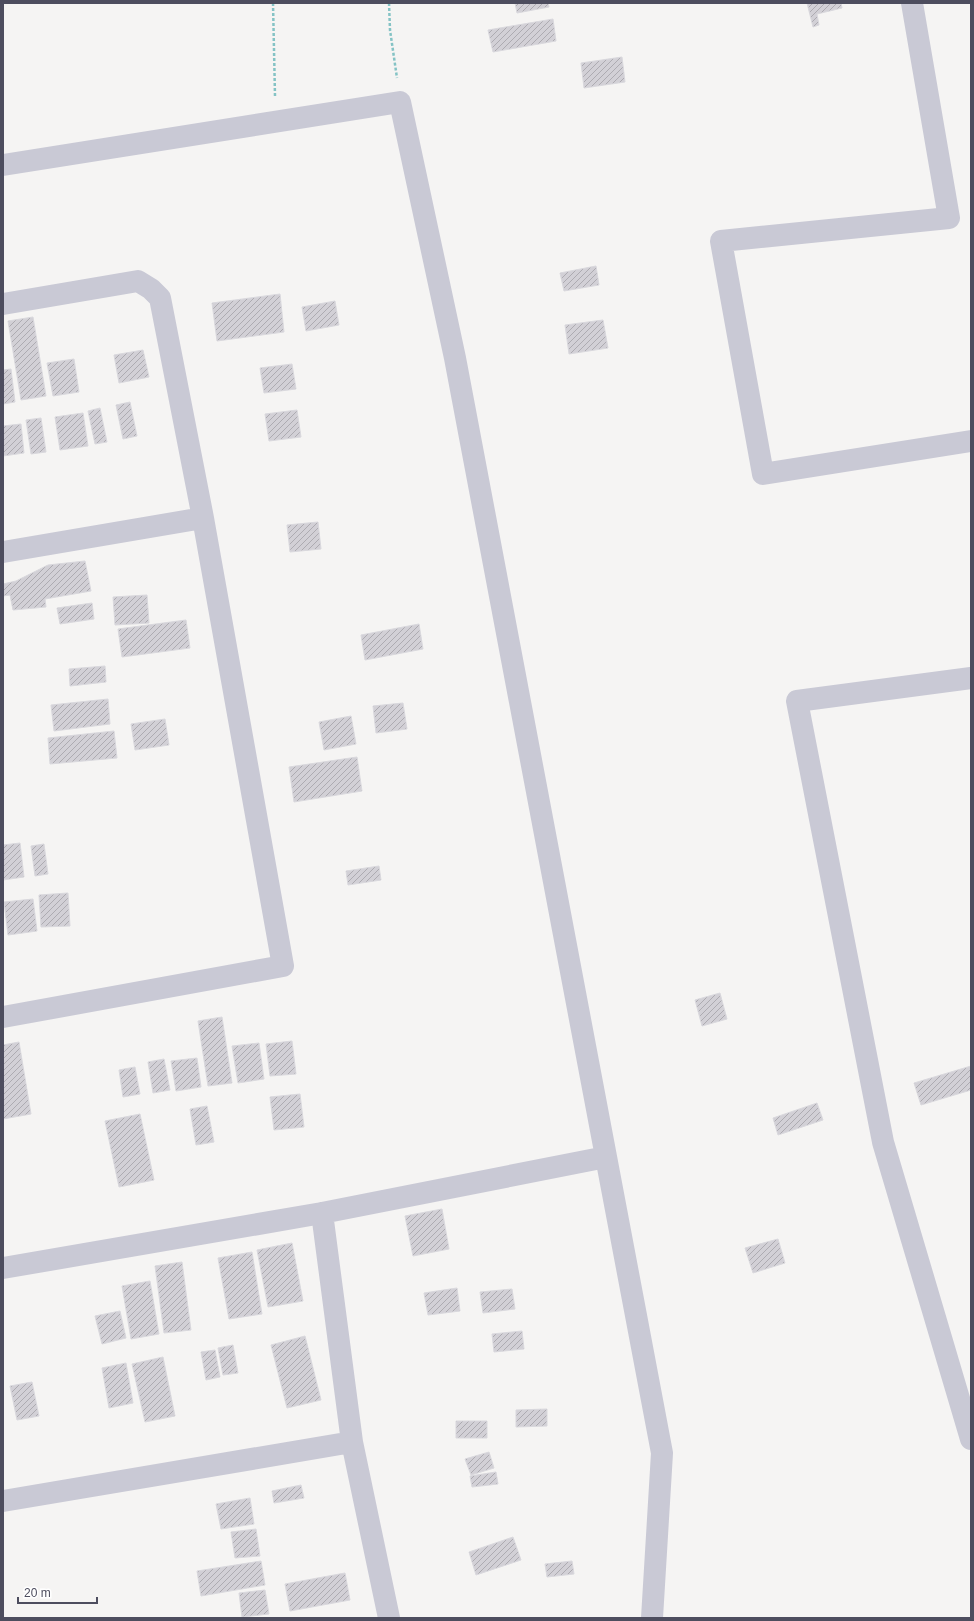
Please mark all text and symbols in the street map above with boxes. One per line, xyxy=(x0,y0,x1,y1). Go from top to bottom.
scale bar xyxy=(18,1579,97,1605)
text: 20 m xyxy=(24,1586,51,1600)

